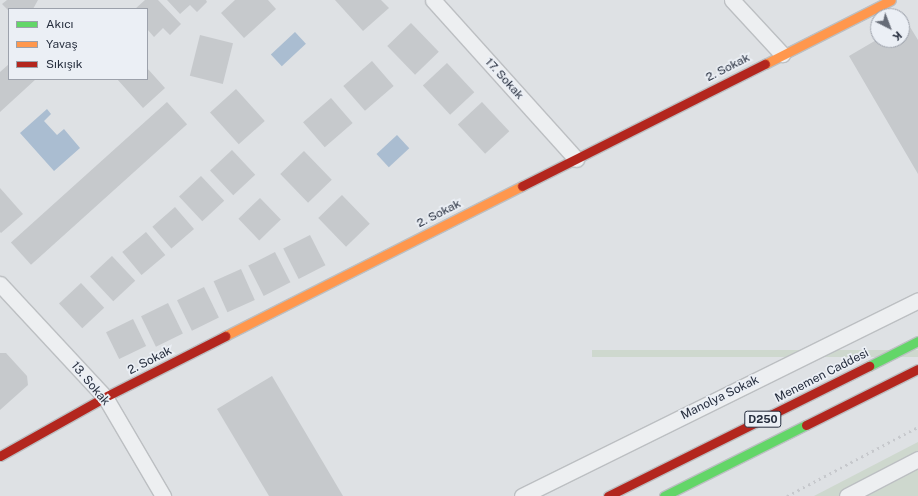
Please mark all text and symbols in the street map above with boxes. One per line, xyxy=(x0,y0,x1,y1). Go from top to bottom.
legend xyxy=(8,8,148,80)
north arrow xyxy=(870,8,910,48)
text: Akıcı xyxy=(46,17,74,31)
text: K xyxy=(890,29,904,43)
text: Yavaş xyxy=(46,37,78,51)
street label: 2. Sokak xyxy=(704,51,752,85)
street label: 17. Sokak xyxy=(482,55,526,103)
text: Sıkışık xyxy=(46,57,82,71)
street label: 2. Sokak xyxy=(415,197,463,231)
street label: 2. Sokak xyxy=(126,344,174,378)
street label: Menemen Caddesi xyxy=(773,346,871,406)
street label: 13. Sokak xyxy=(68,359,112,409)
street label: Manolya Sokak xyxy=(679,373,761,423)
road number: D250 xyxy=(744,410,782,428)

